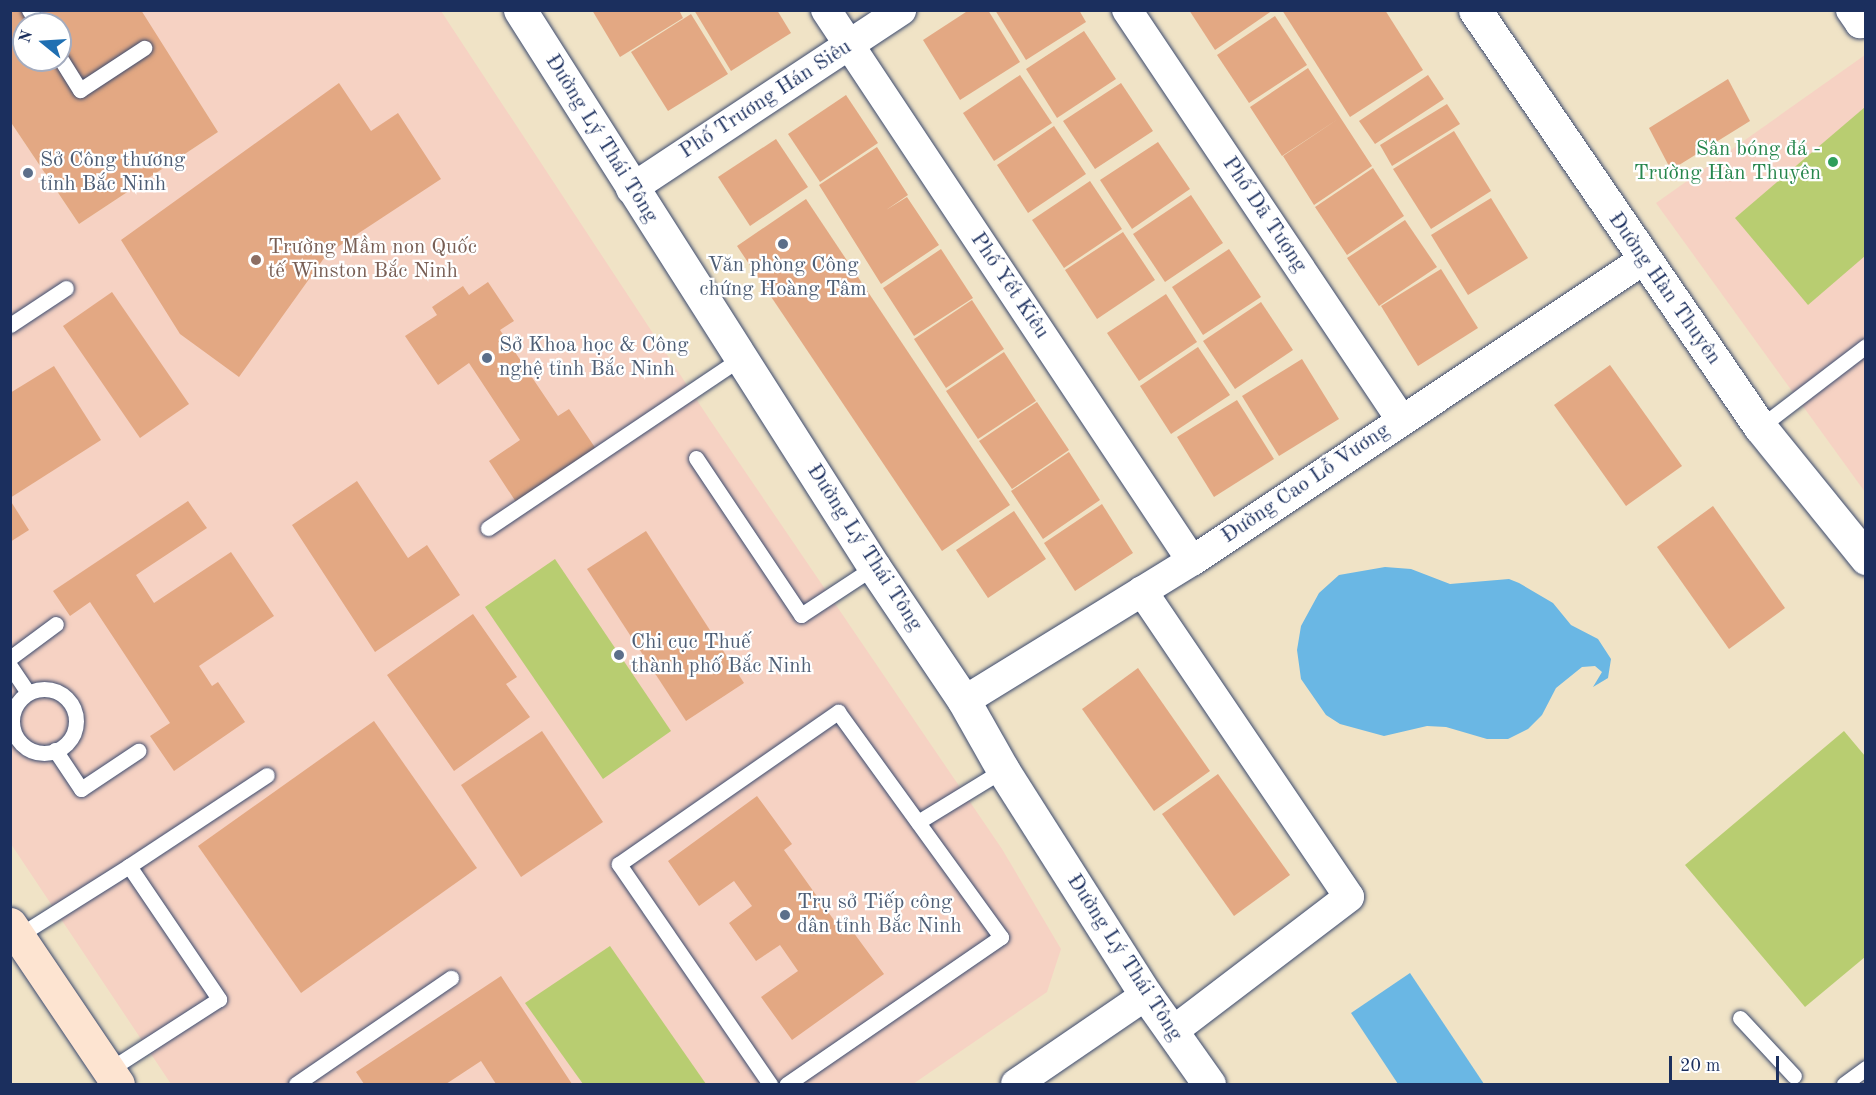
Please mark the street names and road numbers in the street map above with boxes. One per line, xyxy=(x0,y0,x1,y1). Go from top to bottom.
street label: Phố Trương Hán Siêu xyxy=(675,35,857,165)
street label: Đường Lý Thái Tông xyxy=(539,50,663,228)
street label: Phố Dã Tượng xyxy=(1216,152,1312,278)
street label: Đường Hàn Thuyên xyxy=(1602,208,1726,370)
street label: Phố Yết Kiêu xyxy=(964,228,1054,344)
street label: Đường Cao Lỗ Vương xyxy=(1217,418,1395,550)
street label: Đường Lý Thái Tông xyxy=(801,460,927,636)
street label: Đường Lý Thái Tông xyxy=(1061,870,1187,1046)

